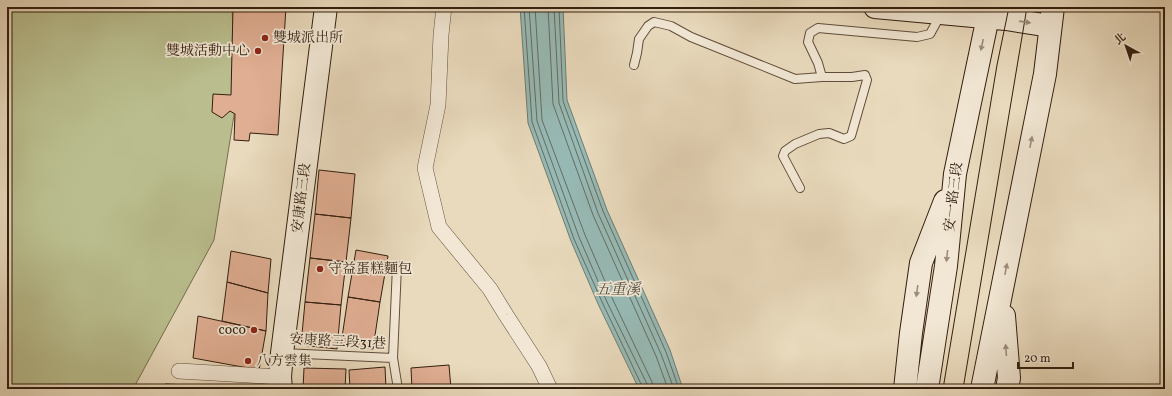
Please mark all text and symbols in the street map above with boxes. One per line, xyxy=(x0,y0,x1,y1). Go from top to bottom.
one-way arrow xyxy=(1019,19,1031,25)
north arrow xyxy=(1106,26,1146,66)
place label: 雙城派出所 xyxy=(273,29,343,48)
text: 北 xyxy=(1112,30,1130,49)
marker: 雙城派出所 xyxy=(260,33,270,43)
one-way arrow xyxy=(978,39,984,51)
place label: 雙城活動中心 xyxy=(166,42,250,61)
marker: 雙城活動中心 xyxy=(253,46,263,56)
one-way arrow xyxy=(1029,136,1035,148)
street label: 安一路三段 xyxy=(940,161,968,233)
street label: 安康路三段 xyxy=(288,162,316,234)
one-way arrow xyxy=(944,250,950,262)
place label: 守益蛋糕麵包 xyxy=(328,260,412,279)
one-way arrow xyxy=(1004,263,1010,276)
marker: 守益蛋糕麵包 xyxy=(315,264,325,274)
water label: 五重溪 xyxy=(595,280,642,301)
one-way arrow xyxy=(914,284,920,297)
place label: coco xyxy=(219,321,246,340)
marker: coco xyxy=(249,325,259,335)
street label: 安康路三段31巷 xyxy=(289,330,387,354)
one-way arrow xyxy=(1003,344,1010,356)
scale bar xyxy=(1018,344,1073,370)
text: 20 m xyxy=(1024,351,1051,367)
place label: 八方雲集 xyxy=(256,352,312,371)
marker: 八方雲集 xyxy=(243,356,253,366)

